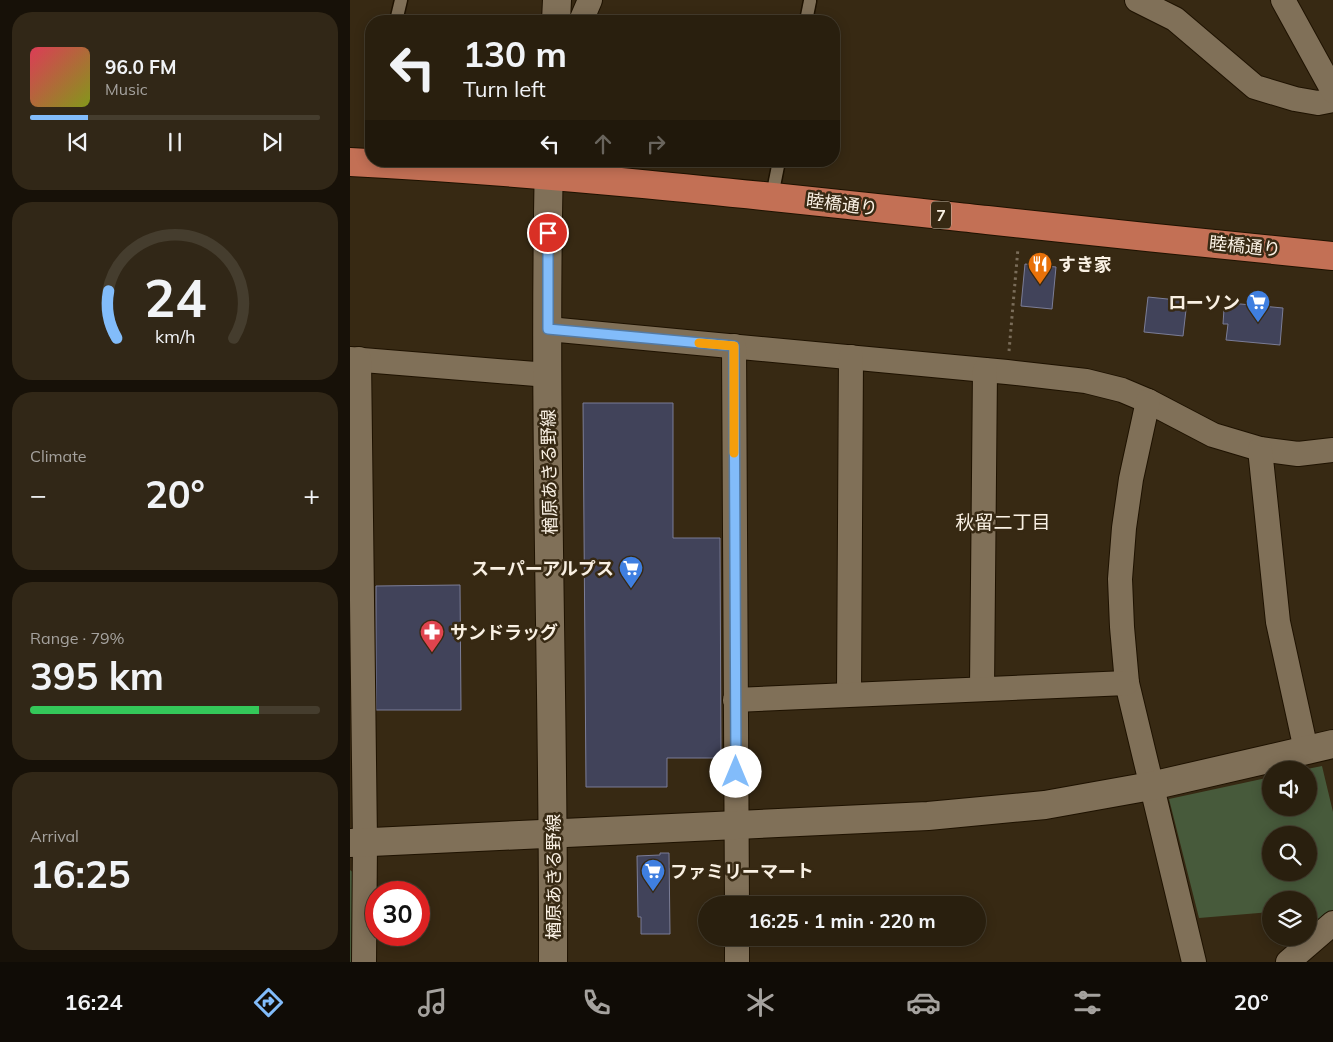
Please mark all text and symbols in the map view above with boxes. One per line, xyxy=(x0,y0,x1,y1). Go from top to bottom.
text: 130 m xyxy=(463,32,567,76)
icon: left xyxy=(380,35,445,100)
text: 96.0 FM xyxy=(105,55,177,79)
text: Turn left xyxy=(463,75,546,103)
text: Music xyxy=(105,79,148,99)
icon: previous xyxy=(64,128,92,156)
icon: pause xyxy=(161,128,189,156)
icon: next xyxy=(258,128,286,156)
icon: left xyxy=(536,130,564,158)
icon: ahead xyxy=(589,130,617,158)
icon: right xyxy=(642,130,670,158)
street label: 睦橋通り xyxy=(805,188,879,220)
road number: 7 xyxy=(931,202,951,228)
pin xyxy=(527,212,569,254)
icon: arrive xyxy=(534,219,562,247)
street label: 睦橋通り xyxy=(1208,231,1282,261)
restaurant icon: すき家 xyxy=(1027,251,1053,285)
place label: すき家 xyxy=(1058,253,1112,276)
text: 24 xyxy=(144,265,206,330)
supermarket icon: ローソン xyxy=(1245,289,1271,323)
place label: ローソン xyxy=(1168,291,1240,314)
text: km/h xyxy=(155,325,195,347)
street label: 楢原あきる野線 xyxy=(536,409,562,535)
text: Climate xyxy=(30,446,86,466)
text: 20° xyxy=(145,470,205,518)
text: − xyxy=(30,477,47,512)
text: + xyxy=(303,477,320,512)
district label: 秋留二丁目 xyxy=(955,510,1051,534)
supermarket icon: スーパーアルプス xyxy=(618,555,644,589)
place label: スーパーアルプス xyxy=(471,557,614,580)
pharmacy icon: サンドラッグ xyxy=(419,619,445,653)
place label: サンドラッグ xyxy=(450,621,558,644)
text: Range · 79% xyxy=(30,628,125,648)
text: 395 km xyxy=(30,652,164,700)
position arrow xyxy=(709,745,761,797)
map controls xyxy=(1262,761,1317,946)
button: sound xyxy=(1262,761,1317,816)
street label: 楢原あきる野線 xyxy=(542,814,565,940)
text: Arrival xyxy=(30,826,79,846)
button: search xyxy=(1262,826,1317,881)
text: 16:25 xyxy=(30,850,131,898)
supermarket icon: ファミリーマート xyxy=(640,858,666,892)
place label: ファミリーマート xyxy=(670,860,814,883)
speed limit sign: 30 xyxy=(365,881,430,946)
button: layers xyxy=(1262,891,1317,946)
text: 16:25 · 1 min · 220 m xyxy=(748,909,936,933)
icon: directions xyxy=(251,985,286,1020)
icon: music xyxy=(415,985,450,1020)
icon: phone xyxy=(579,985,614,1020)
icon: climate xyxy=(743,985,778,1020)
icon: car xyxy=(906,985,941,1020)
icon: filters xyxy=(1070,985,1105,1020)
text: 16:24 xyxy=(64,988,123,1016)
text: 20° xyxy=(1234,988,1269,1016)

